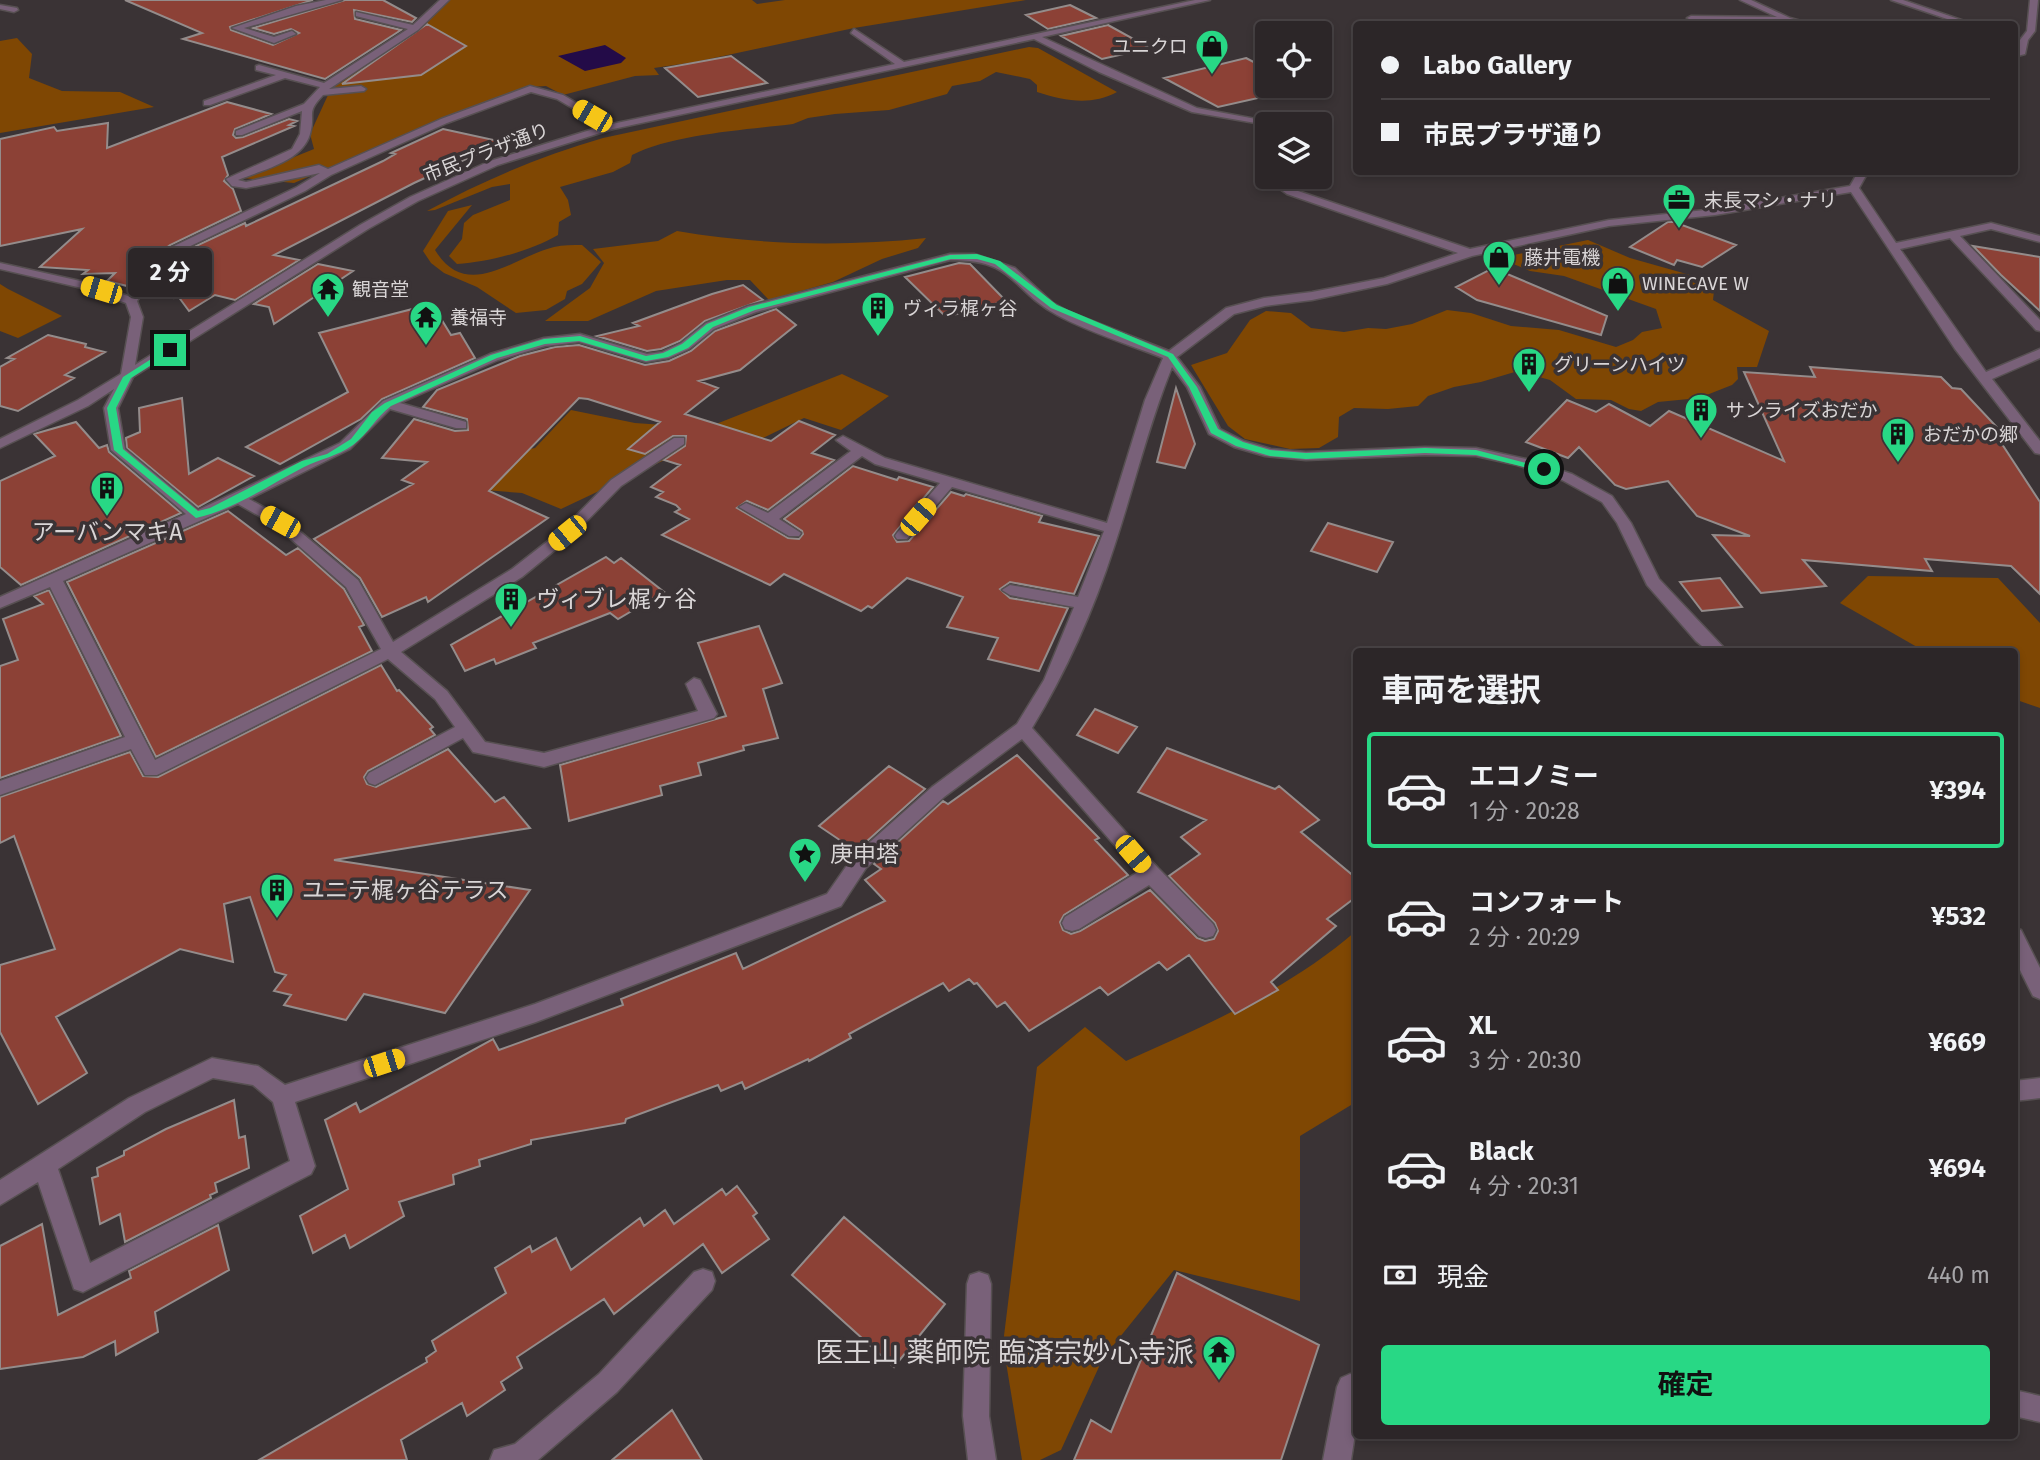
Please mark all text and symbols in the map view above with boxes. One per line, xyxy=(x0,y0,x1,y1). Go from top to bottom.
map controls xyxy=(1255,21,1332,189)
button: locate xyxy=(1255,21,1332,98)
shop icon: ユニクロ xyxy=(1193,27,1231,76)
place label: ユニクロ xyxy=(1112,35,1188,58)
text: Labo Gallery xyxy=(1423,50,1572,81)
car xyxy=(569,96,616,136)
button: layers xyxy=(1255,112,1332,189)
street label: 市民プラザ通り xyxy=(420,118,552,187)
text: 市民プラザ通り xyxy=(1423,120,1605,151)
office icon: 末長マシ・ナリ xyxy=(1660,181,1698,230)
place label: 末長マシ・ナリ xyxy=(1704,189,1837,212)
shop icon: 藤井電機 xyxy=(1480,238,1518,287)
place label: 藤井電機 xyxy=(1524,246,1600,269)
callout: 2 分 xyxy=(128,248,212,298)
text: 2 分 xyxy=(150,258,190,286)
shop icon: WINECAVE W xyxy=(1599,264,1637,313)
temple icon: 観音堂 xyxy=(309,270,347,319)
place label: WINECAVE W xyxy=(1642,272,1749,295)
car xyxy=(78,274,125,306)
place label: 観音堂 xyxy=(352,278,409,301)
building icon: ヴィラ梶ヶ谷 xyxy=(859,289,897,338)
place label: ヴィラ梶ヶ谷 xyxy=(903,297,1017,320)
temple icon: 養福寺 xyxy=(407,298,445,347)
place label: 養福寺 xyxy=(450,306,507,329)
route end xyxy=(154,334,186,366)
building icon: グリーンハイツ xyxy=(1510,345,1548,394)
place label: グリーンハイツ xyxy=(1554,353,1686,376)
building icon: サンライズおだか xyxy=(1682,391,1720,440)
place label: サンライズおだか xyxy=(1726,399,1877,422)
building icon: おだかの郷 xyxy=(1879,415,1917,464)
place label: おだかの郷 xyxy=(1923,423,2018,446)
route start xyxy=(1528,453,1560,485)
building icon: アーバンマキA xyxy=(88,469,126,518)
car xyxy=(897,494,940,540)
car xyxy=(257,503,304,541)
car xyxy=(545,512,590,554)
place label: アーバンマキA xyxy=(32,518,183,546)
building icon: ヴィブレ梶ヶ谷 xyxy=(492,580,530,629)
place label: ヴィブレ梶ヶ谷 xyxy=(536,585,697,613)
text: 車両を選択 xyxy=(1381,671,1541,709)
icon: car xyxy=(1385,759,1448,822)
text: エコノミー xyxy=(1469,761,1599,792)
text: ¥394 xyxy=(1929,775,1986,806)
text: 1 分 · 20:28 xyxy=(1469,797,1580,825)
car xyxy=(1112,831,1155,877)
place icon: 庚申塔 xyxy=(786,835,824,884)
place label: 庚申塔 xyxy=(830,840,899,868)
building icon: ユニテ梶ヶ谷テラス xyxy=(258,871,296,920)
place label: ユニテ梶ヶ谷テラス xyxy=(302,876,509,904)
icon: car xyxy=(1385,885,1448,948)
text: コンフォート xyxy=(1469,887,1624,918)
text: ¥532 xyxy=(1931,901,1986,932)
text: 2 分 · 20:29 xyxy=(1469,923,1580,951)
text: XL xyxy=(1469,1010,1497,1041)
icon: car xyxy=(1385,1011,1448,1074)
text: ¥669 xyxy=(1929,1027,1986,1058)
text: 3 分 · 20:30 xyxy=(1469,1046,1582,1074)
car xyxy=(361,1047,408,1079)
text: Black xyxy=(1469,1136,1534,1167)
icon: car xyxy=(1385,1137,1448,1200)
text: ¥694 xyxy=(1929,1153,1986,1184)
text: 4 分 · 20:31 xyxy=(1469,1172,1579,1200)
icon: cash xyxy=(1381,1256,1419,1294)
text: 440 m xyxy=(1927,1261,1990,1289)
text: 現金 xyxy=(1437,1262,1489,1293)
temple icon: 医王山 薬師院 臨済宗妙心寺派 xyxy=(1200,1333,1238,1382)
place label: 医王山 薬師院 臨済宗妙心寺派 xyxy=(815,1336,1194,1369)
button: 確定 xyxy=(1381,1345,1990,1425)

